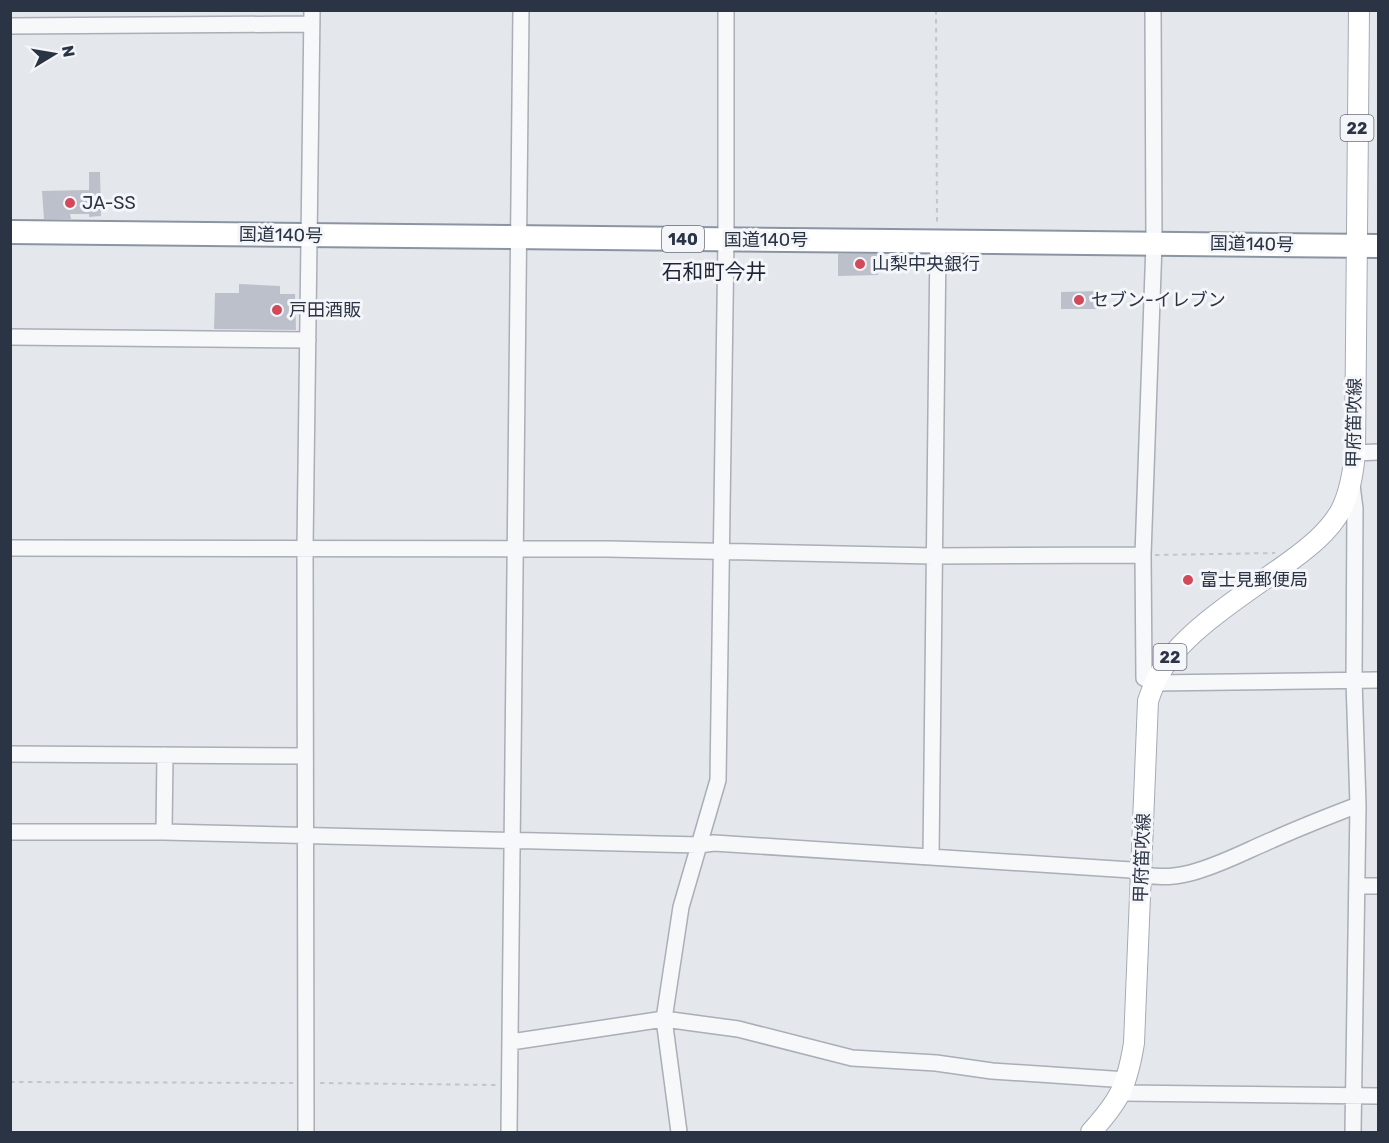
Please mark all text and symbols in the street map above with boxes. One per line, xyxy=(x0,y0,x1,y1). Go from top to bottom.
north arrow xyxy=(24,24,84,84)
text: N xyxy=(58,44,79,59)
road number: 22 xyxy=(1340,115,1374,141)
place label: JA-SS xyxy=(82,192,136,214)
marker: JA-SS xyxy=(63,196,77,210)
street label: 国道140号 xyxy=(239,223,323,247)
road number: 140 xyxy=(662,226,704,252)
street label: 国道140号 xyxy=(724,229,808,251)
street label: 国道140号 xyxy=(1210,232,1294,256)
place label: 山梨中央銀行 xyxy=(872,253,980,275)
marker: 山梨中央銀行 xyxy=(853,257,867,271)
district label: 石和町今井 xyxy=(662,259,767,284)
place label: セブン-イレブン xyxy=(1091,289,1226,311)
marker: セブン-イレブン xyxy=(1072,293,1086,307)
place label: 戸田酒販 xyxy=(289,299,361,321)
marker: 戸田酒販 xyxy=(270,303,284,317)
street label: 甲府笛吹線 xyxy=(1342,378,1366,468)
place label: 富士見郵便局 xyxy=(1200,569,1308,591)
marker: 富士見郵便局 xyxy=(1181,573,1195,587)
road number: 22 xyxy=(1154,644,1186,670)
street label: 甲府笛吹線 xyxy=(1129,813,1155,903)

